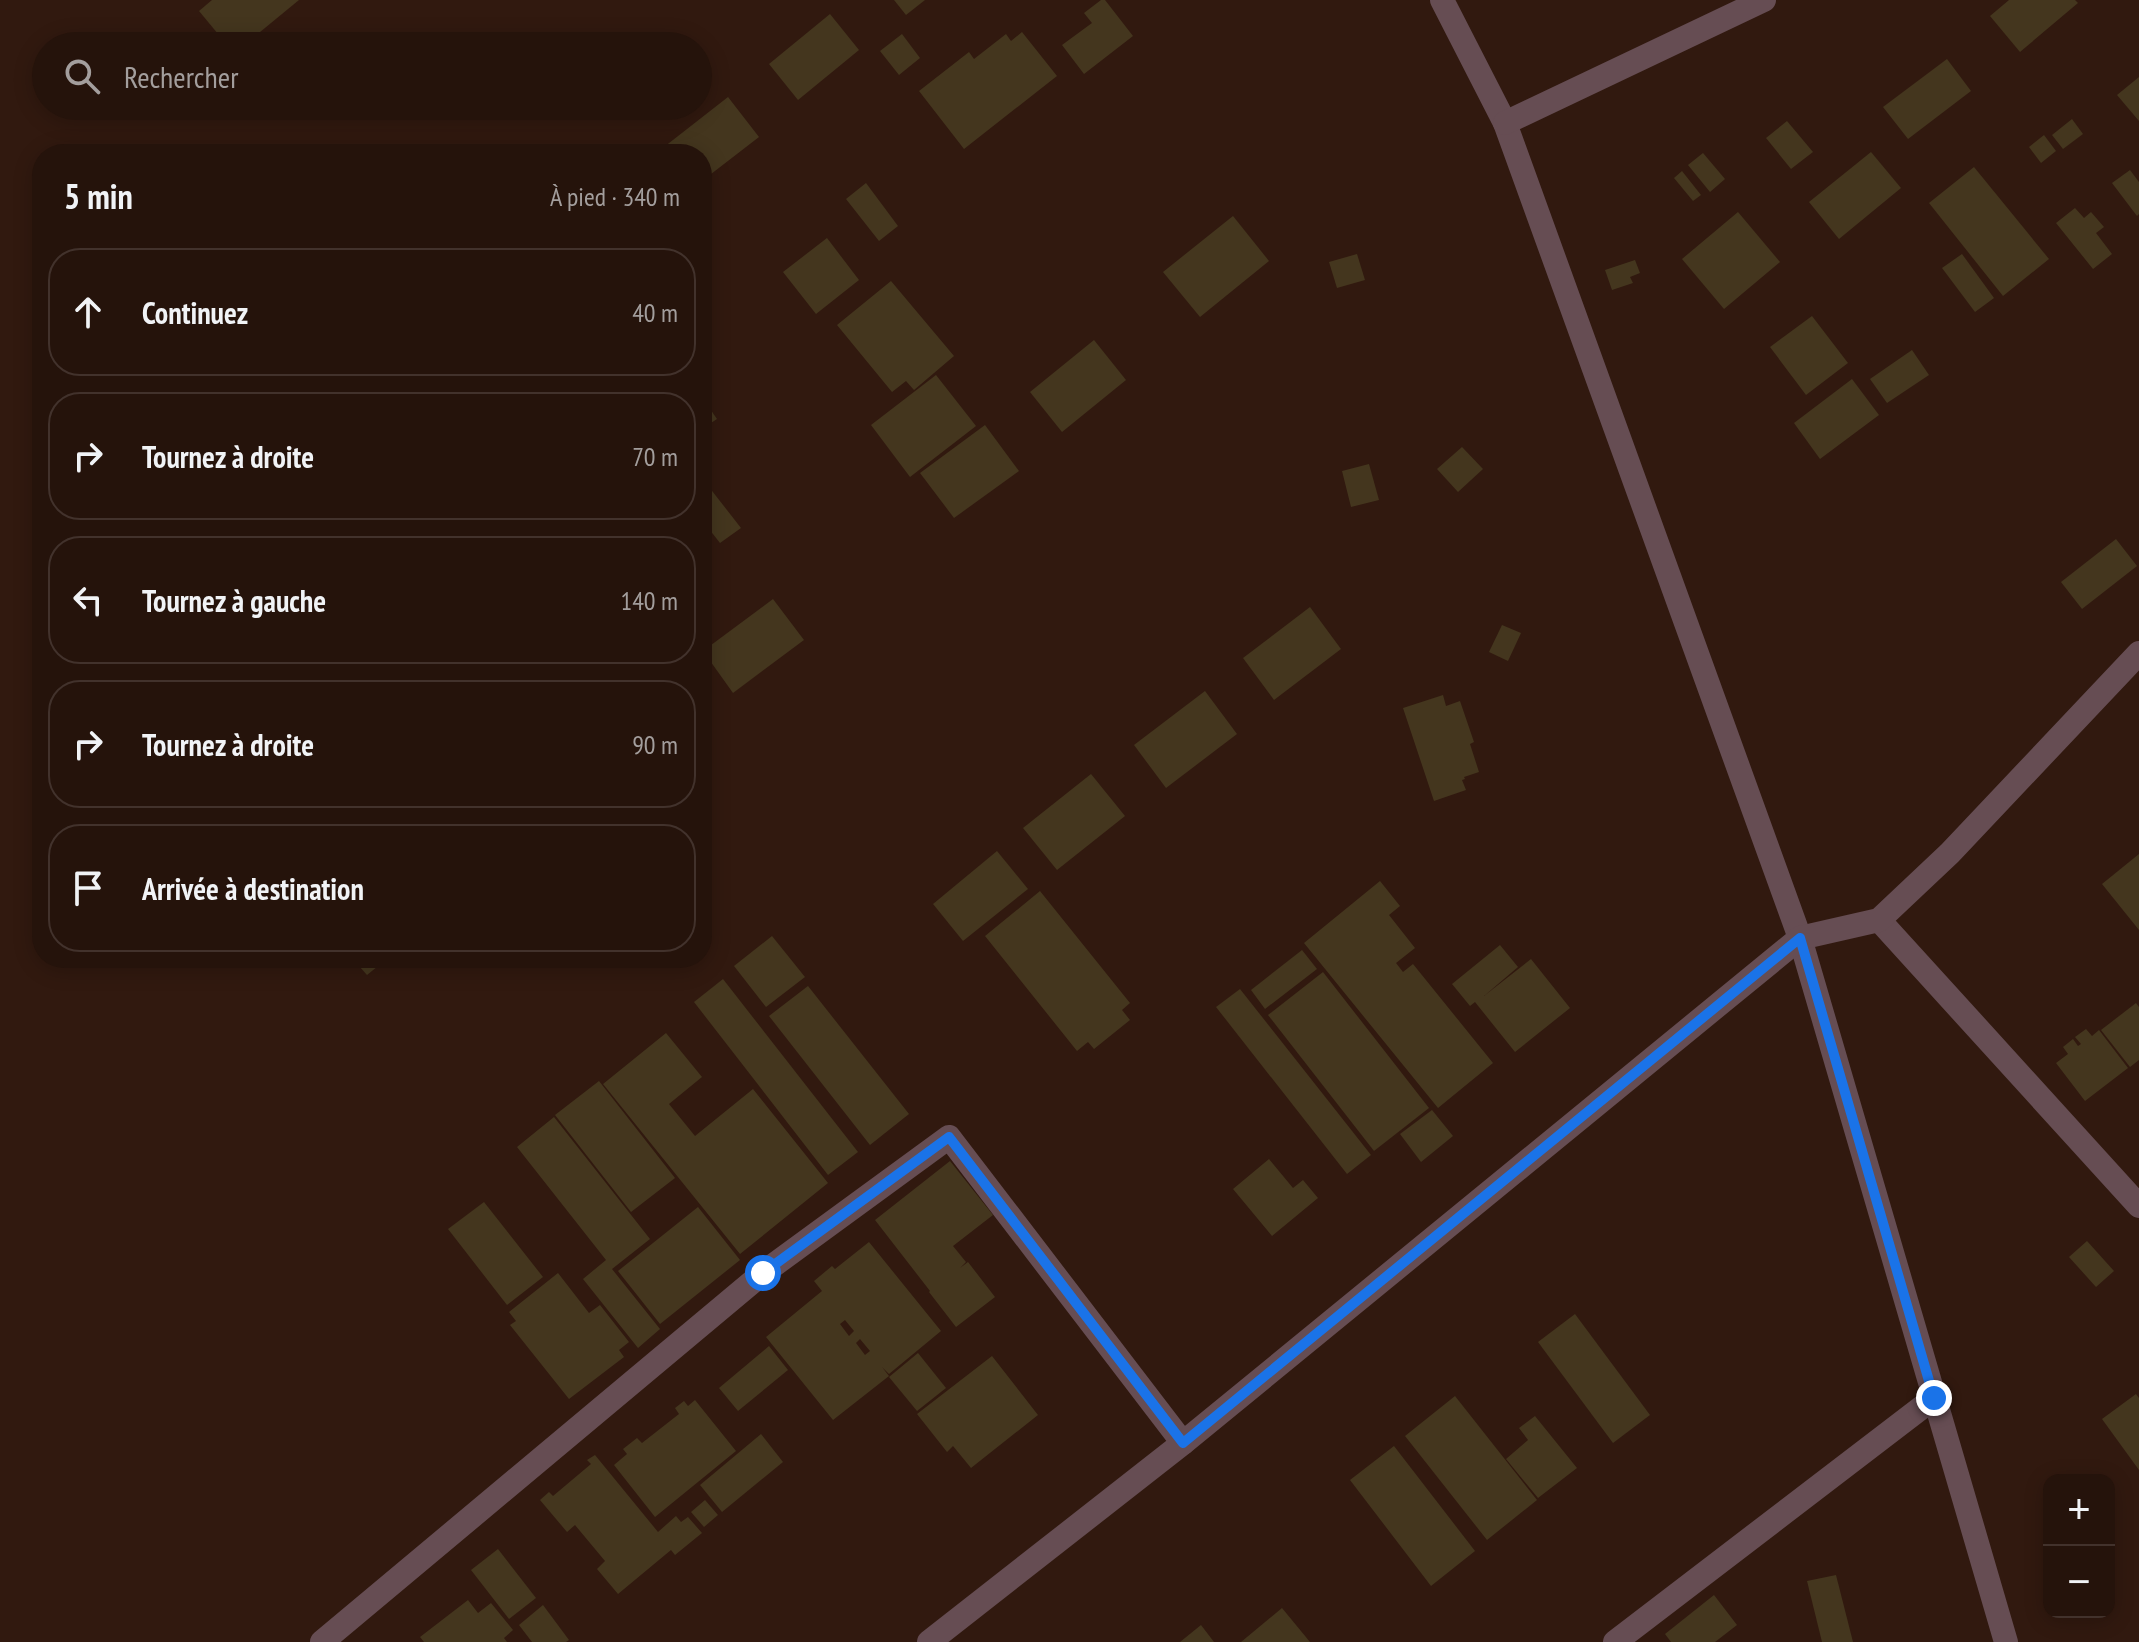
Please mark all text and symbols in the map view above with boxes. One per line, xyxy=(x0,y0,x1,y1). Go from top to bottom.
search box xyxy=(32,32,712,120)
icon: search xyxy=(60,54,104,98)
text: Rechercher xyxy=(124,57,238,96)
text: 5 min xyxy=(64,174,133,218)
text: À pied · 340 m xyxy=(550,180,680,213)
icon: ahead xyxy=(66,290,110,334)
text: Continuez xyxy=(142,293,248,332)
text: 40 m xyxy=(632,296,678,329)
icon: right xyxy=(66,434,110,478)
text: Tournez à droite xyxy=(142,437,314,476)
text: 70 m xyxy=(632,440,678,473)
icon: left xyxy=(66,578,110,622)
text: Tournez à gauche xyxy=(142,581,326,620)
text: 140 m xyxy=(620,584,678,617)
icon: right xyxy=(66,722,110,766)
text: Tournez à droite xyxy=(142,725,314,764)
text: 90 m xyxy=(632,728,678,761)
icon: arrive xyxy=(66,866,110,910)
text: Arrivée à destination xyxy=(142,869,364,908)
route start xyxy=(745,1255,781,1291)
route end xyxy=(1916,1380,1952,1416)
map controls xyxy=(2043,1474,2115,1618)
button: + xyxy=(2043,1474,2115,1546)
button: − xyxy=(2043,1546,2115,1618)

